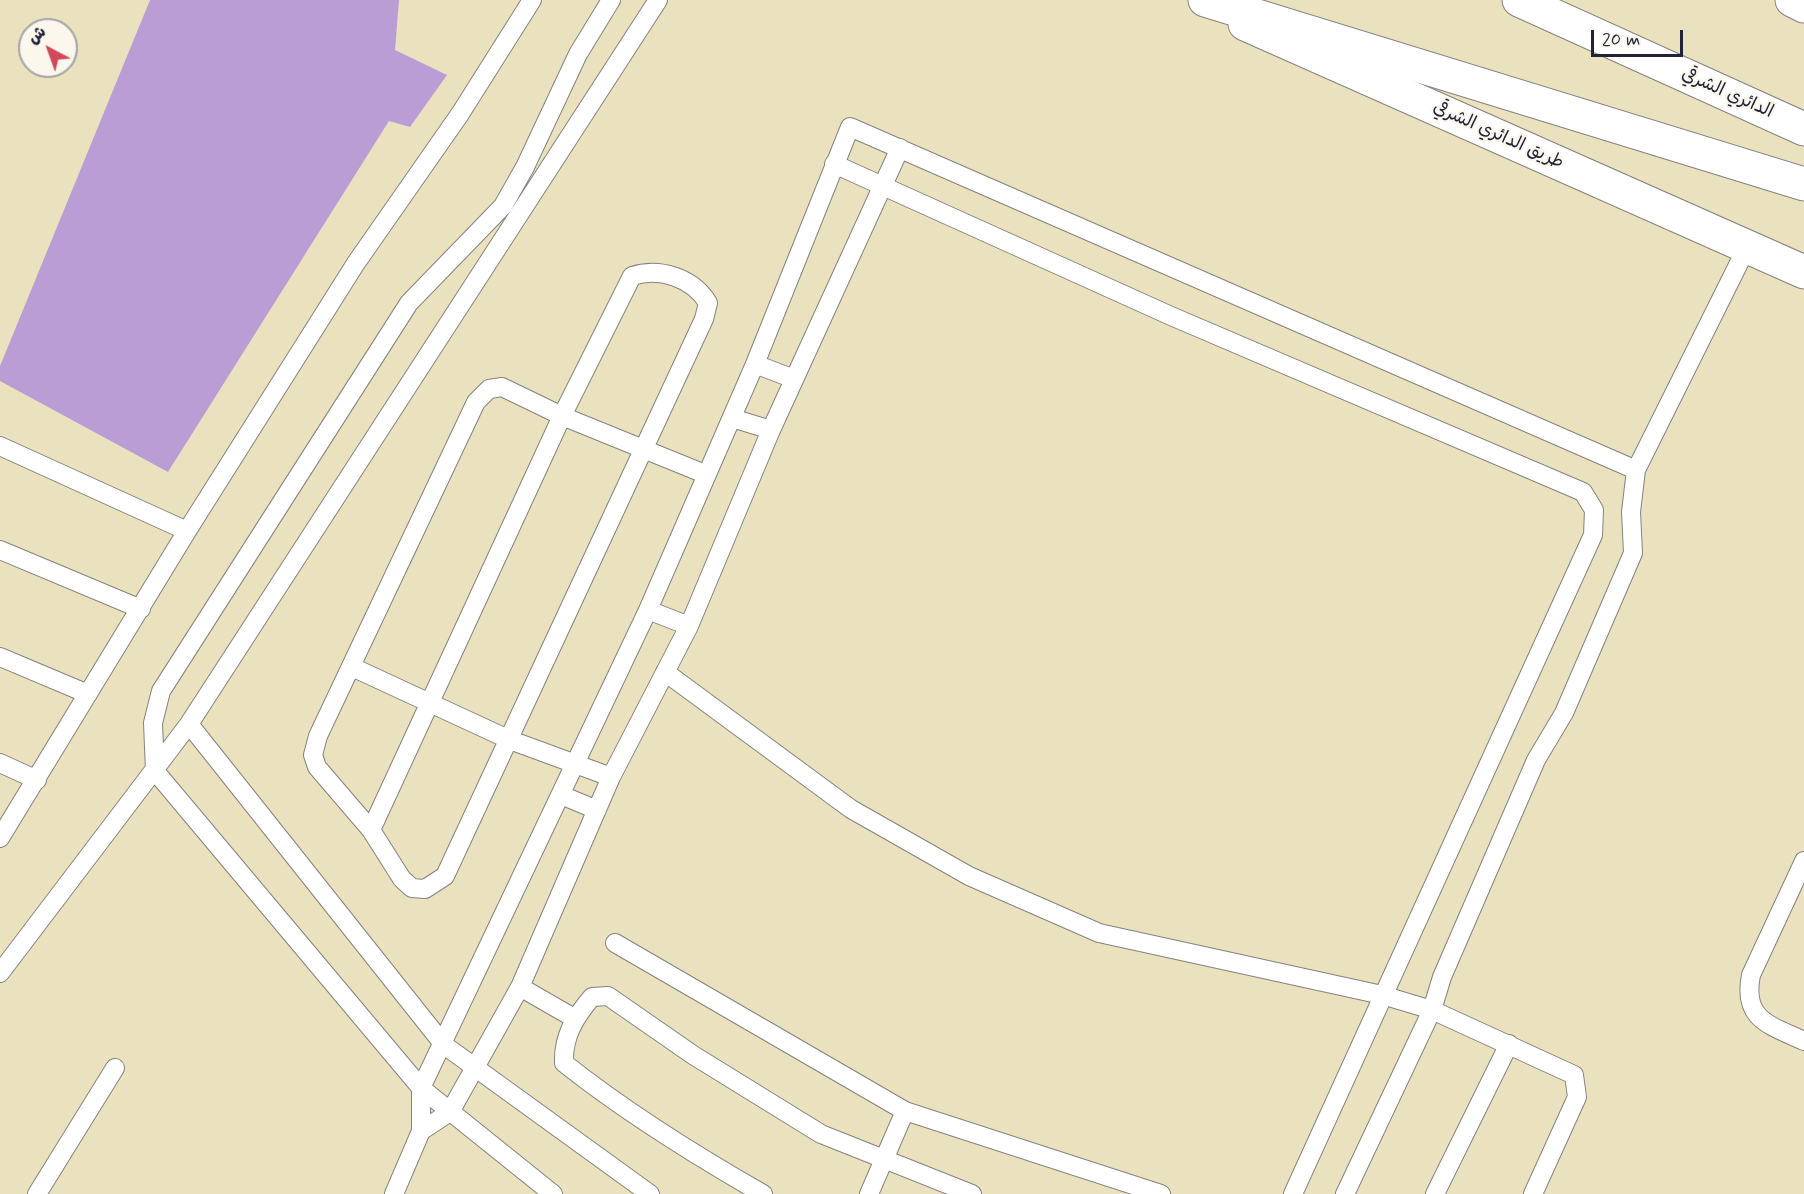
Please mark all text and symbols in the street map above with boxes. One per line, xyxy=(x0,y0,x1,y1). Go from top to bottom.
north arrow xyxy=(18,18,78,78)
scale bar xyxy=(1594,18,1686,56)
text: ش xyxy=(24,22,51,49)
text: 20 m xyxy=(1602,28,1640,52)
street label: الدائري الشرقي xyxy=(1678,64,1776,124)
street label: طريق الدائري الشرقي xyxy=(1429,97,1567,175)

